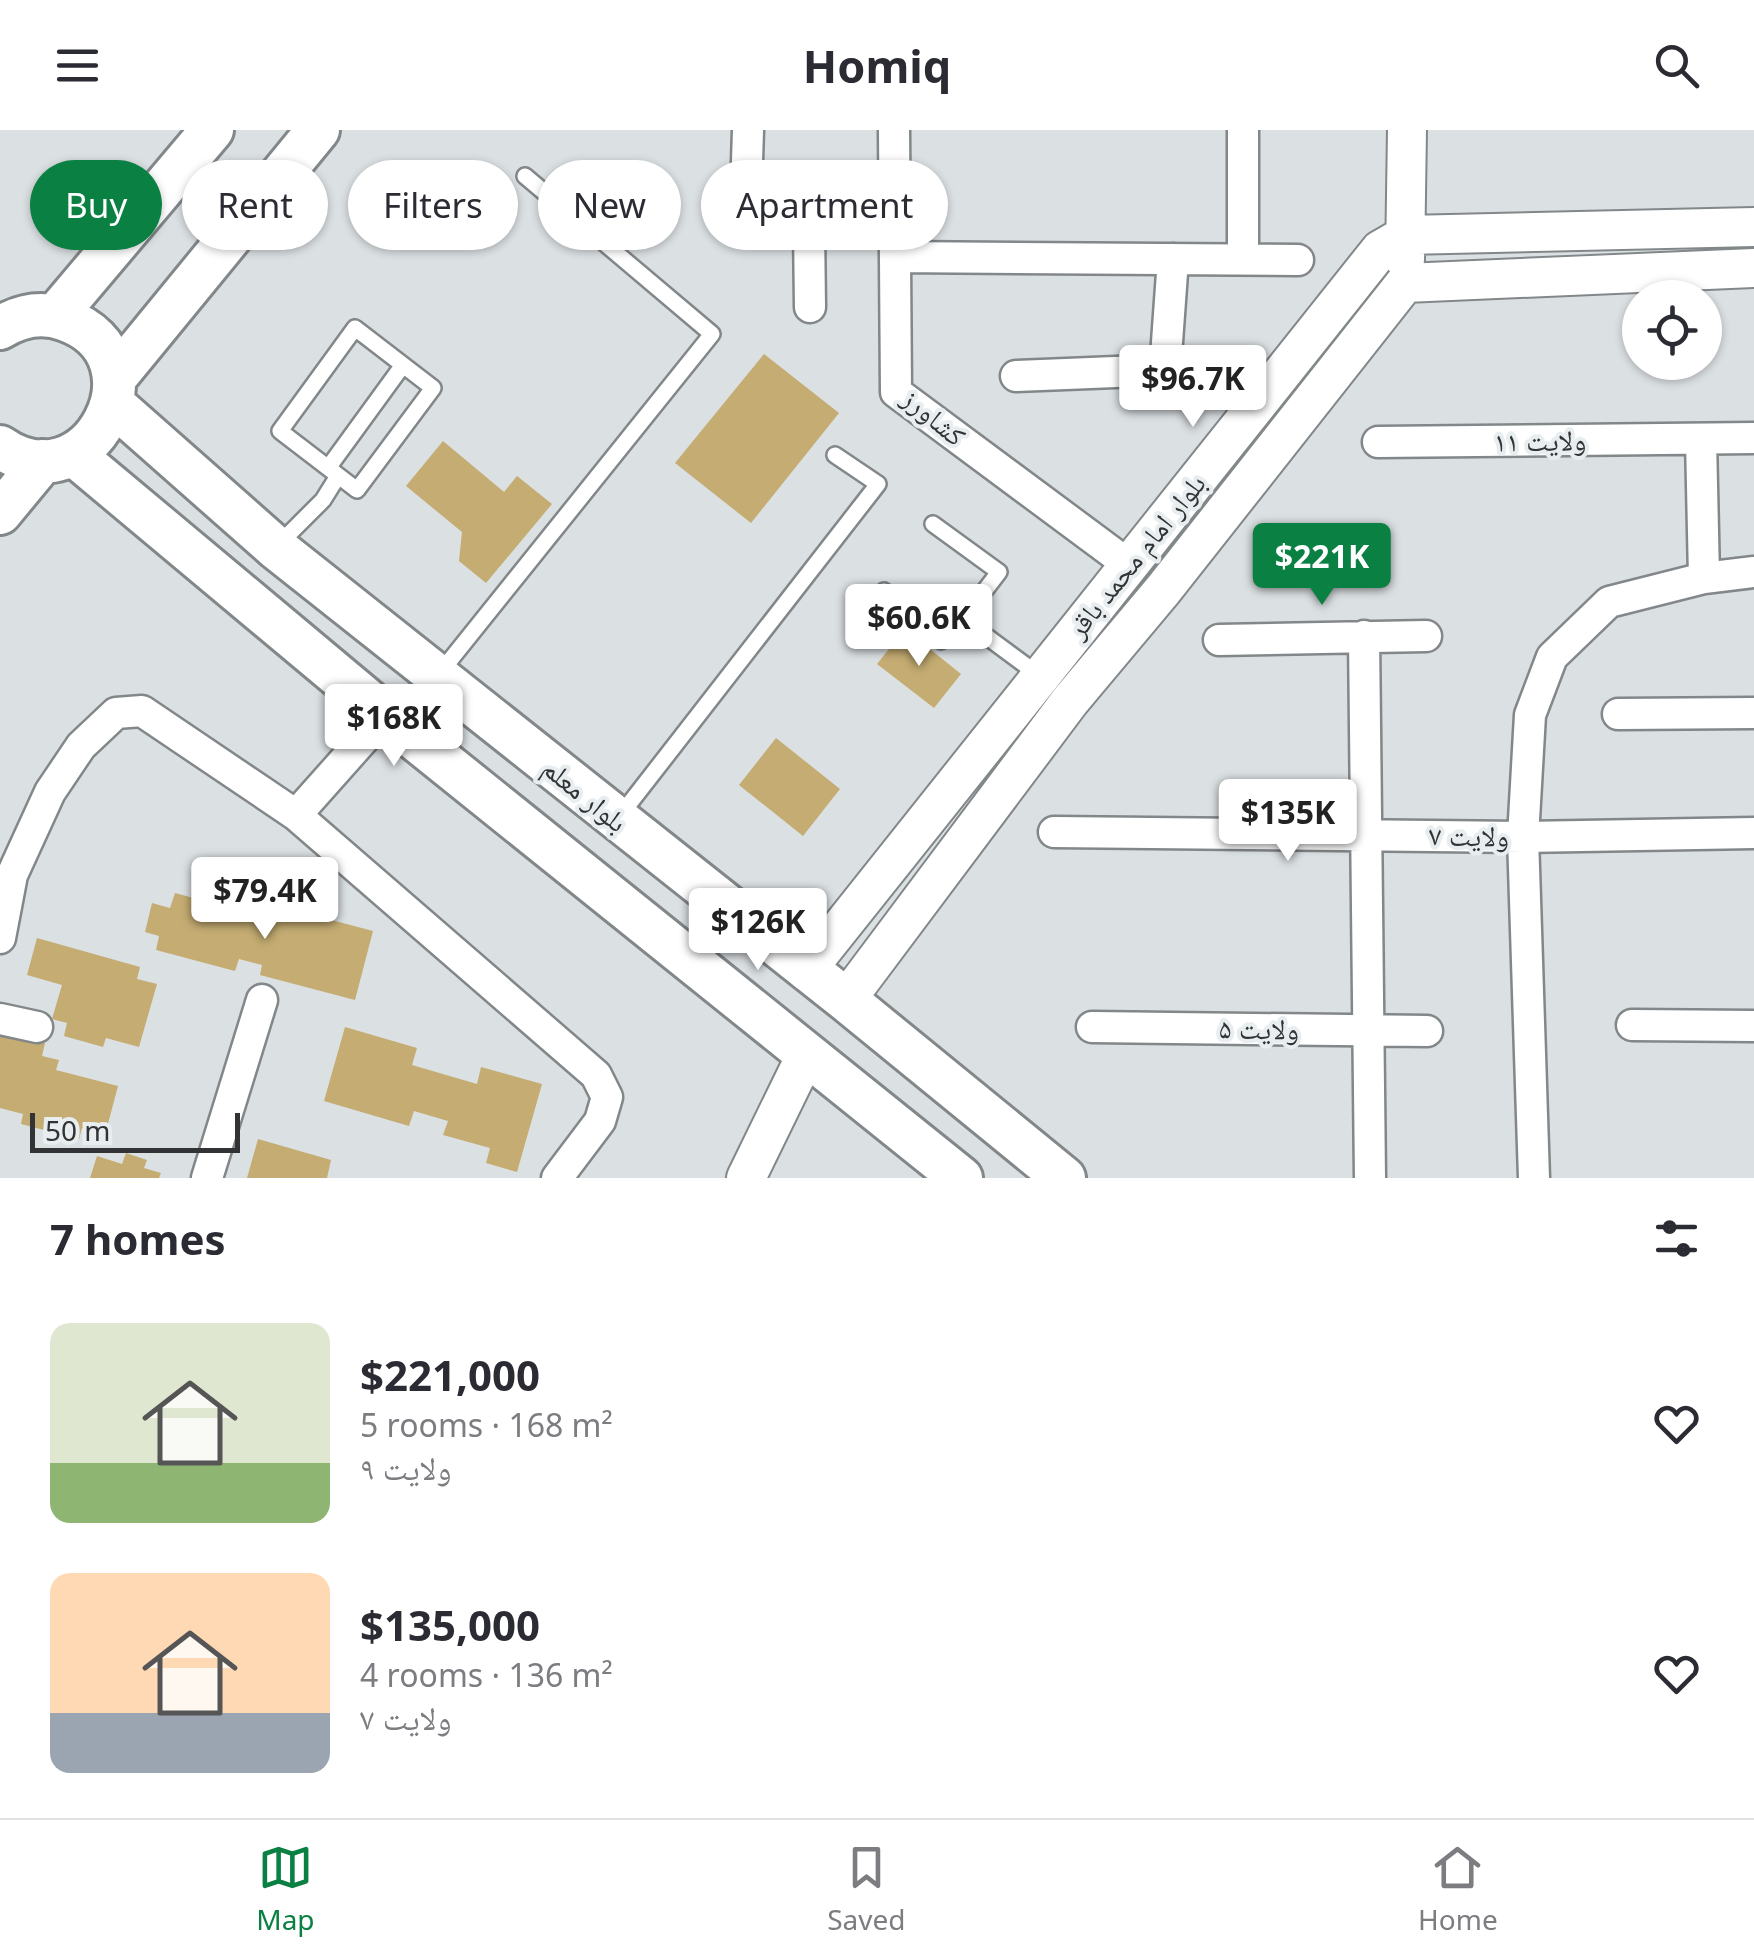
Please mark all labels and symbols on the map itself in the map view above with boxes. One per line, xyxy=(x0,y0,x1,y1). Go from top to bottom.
pin: $96.7K xyxy=(1112,345,1274,430)
street label: کشاورز xyxy=(894,378,975,454)
street label: ولایت ۱۱ xyxy=(1493,420,1587,460)
street label: بلوار امام محمد باقر xyxy=(1056,465,1214,647)
pin: $221K xyxy=(1252,523,1392,608)
pin: $60.6K xyxy=(838,584,1000,669)
pin: $168K xyxy=(324,684,464,769)
street label: بلوار معلم xyxy=(535,748,636,841)
pin: $135K xyxy=(1218,779,1358,864)
street label: ولایت ۷ xyxy=(1429,815,1509,855)
pin: $79.4K xyxy=(184,857,346,942)
pin: $126K xyxy=(688,888,828,973)
street label: ولایت ۵ xyxy=(1219,1008,1299,1048)
scale bar xyxy=(30,1108,240,1153)

